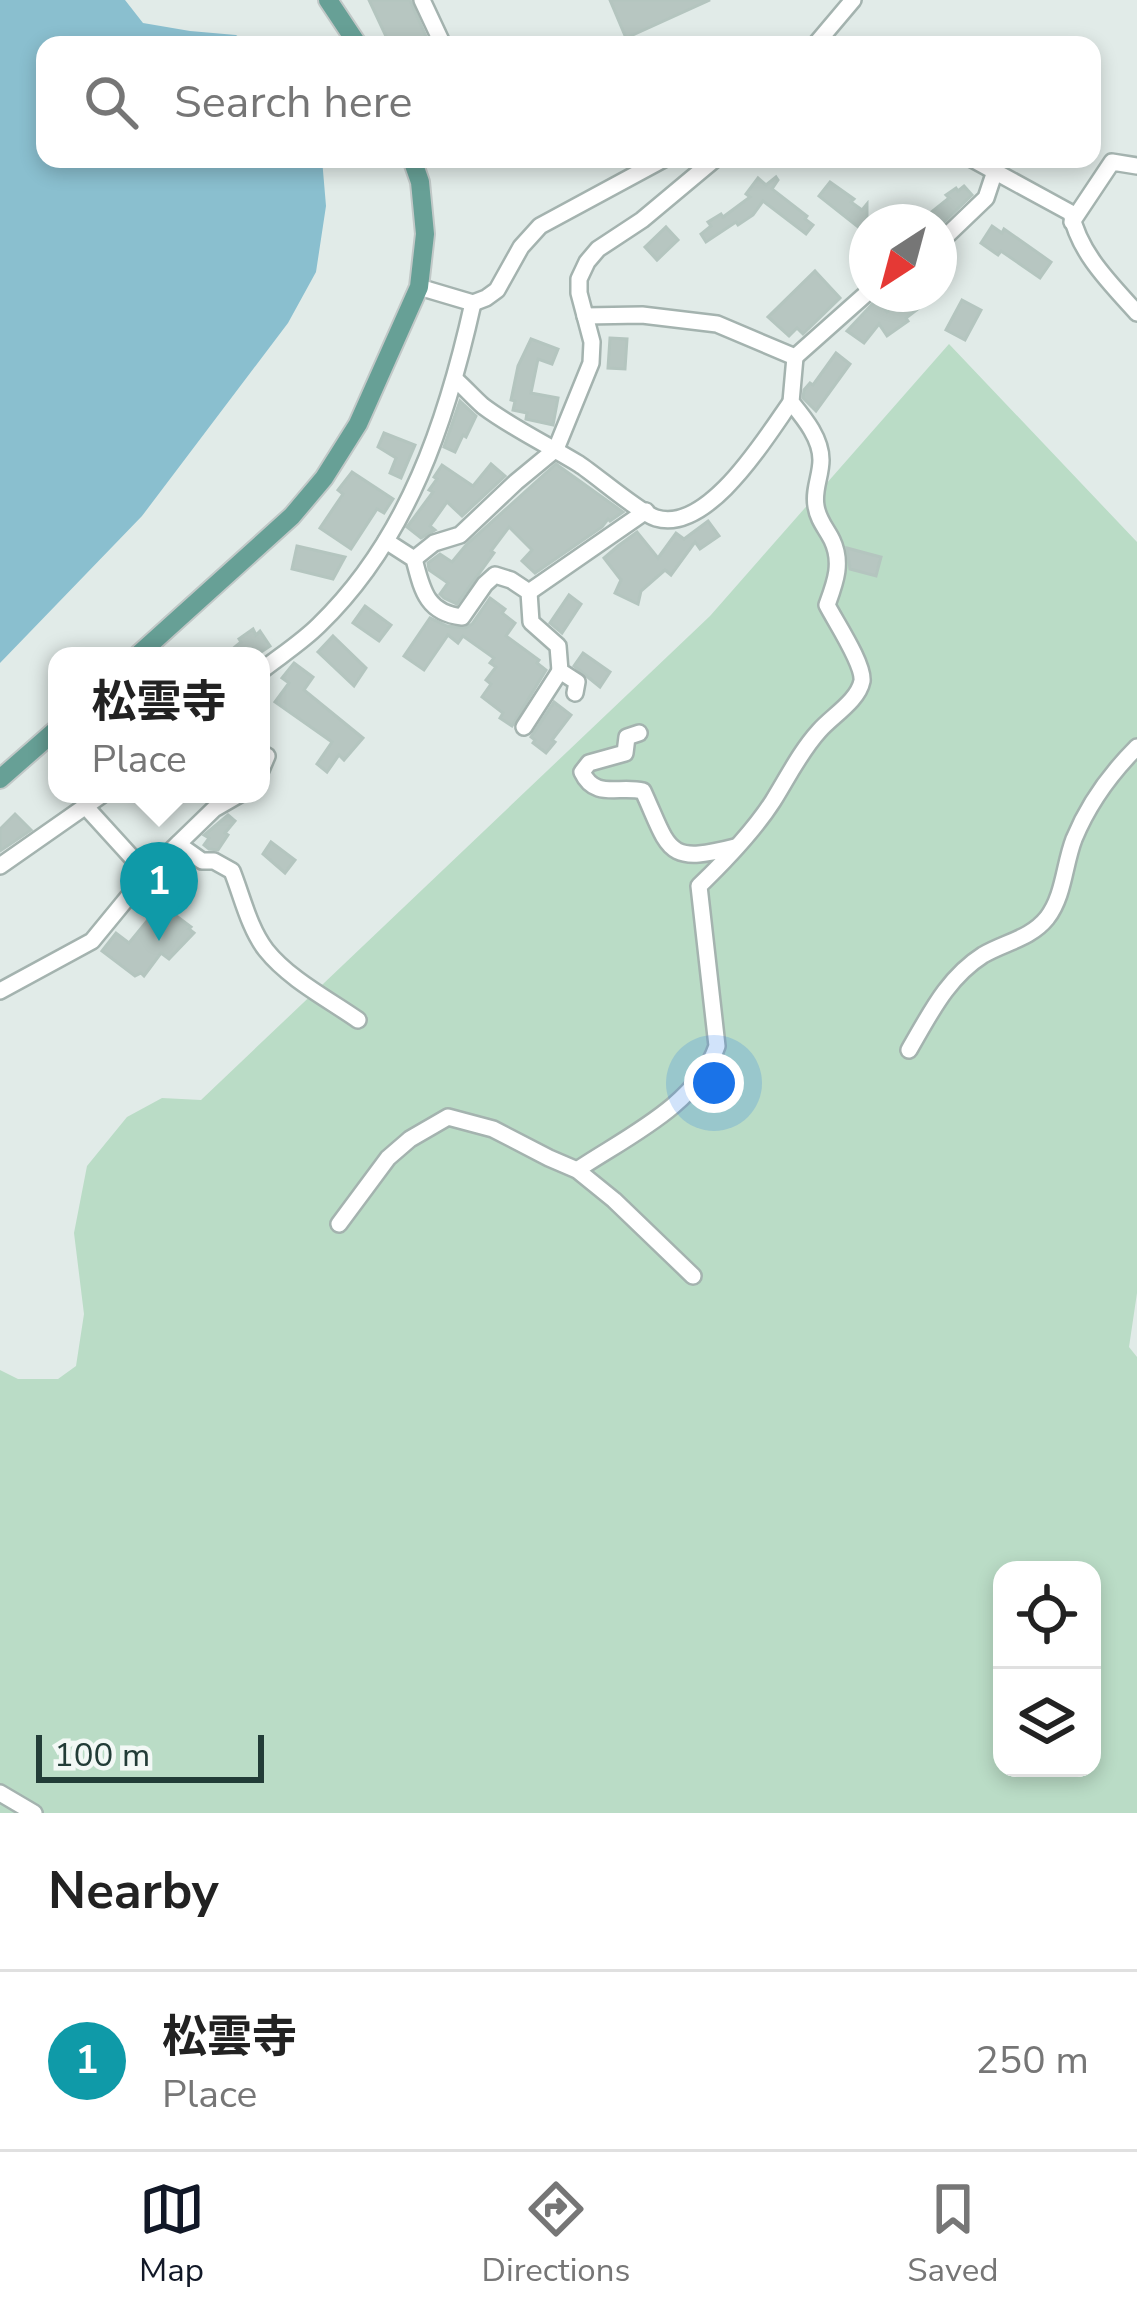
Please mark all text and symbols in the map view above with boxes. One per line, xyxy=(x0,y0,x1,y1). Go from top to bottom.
search box xyxy=(36,36,1101,168)
icon: search xyxy=(78,69,144,135)
text: Search here xyxy=(174,72,413,133)
north arrow xyxy=(849,204,957,312)
popup xyxy=(48,647,270,803)
text: 松雲寺 xyxy=(91,672,227,733)
text: Place xyxy=(91,733,187,786)
pin: 1 xyxy=(120,842,198,941)
your location xyxy=(684,1053,744,1113)
map controls xyxy=(993,1561,1101,1777)
button: locate xyxy=(993,1561,1101,1669)
button: layers xyxy=(993,1669,1101,1777)
scale bar xyxy=(36,1729,264,1782)
text: 100 m xyxy=(54,1733,150,1778)
text: Nearby xyxy=(48,1856,219,1926)
text: 松雲寺 xyxy=(162,2007,297,2068)
text: 1 xyxy=(75,2034,99,2087)
text: 250 m xyxy=(975,2034,1089,2087)
text: Place xyxy=(162,2068,257,2121)
tab: Map xyxy=(139,2176,205,2293)
tab: Directions xyxy=(482,2176,630,2293)
tab: Saved xyxy=(907,2176,998,2293)

